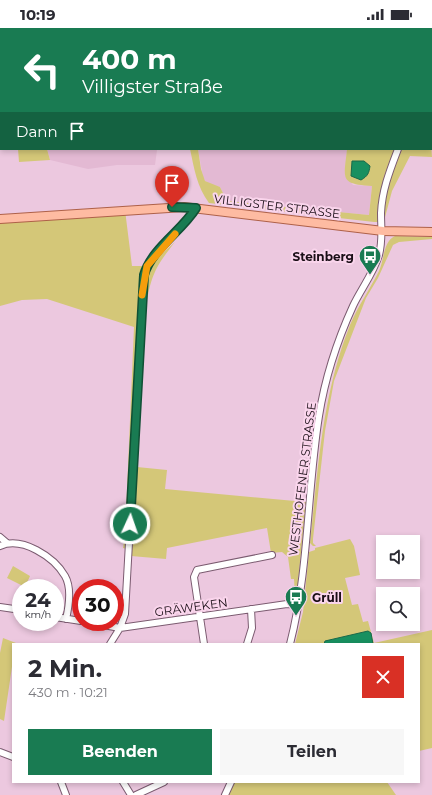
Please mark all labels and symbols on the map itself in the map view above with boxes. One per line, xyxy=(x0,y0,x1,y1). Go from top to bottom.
pin xyxy=(155,166,189,207)
street label: VILLIGSTER STRASSE xyxy=(213,191,341,221)
bus stop icon: Steinberg xyxy=(357,243,383,276)
place label: Steinberg xyxy=(293,249,354,264)
street label: WESTHOFENER STRASSE xyxy=(285,401,319,557)
position arrow xyxy=(109,503,151,545)
speed limit sign: 30 xyxy=(72,579,124,631)
bus stop icon: Grüll xyxy=(283,584,309,617)
place label: Grüll xyxy=(312,590,342,605)
street label: GRÄWEKEN xyxy=(154,594,228,620)

